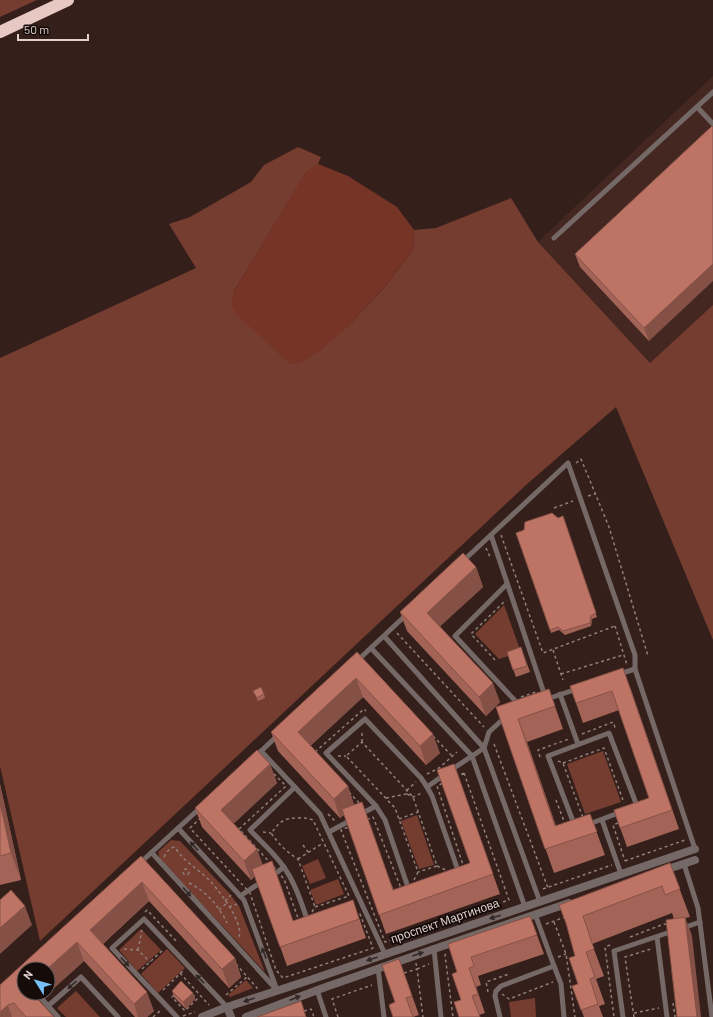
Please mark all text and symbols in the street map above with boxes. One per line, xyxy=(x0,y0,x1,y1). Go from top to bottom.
scale bar xyxy=(18,16,88,42)
text: 50 m xyxy=(24,22,49,36)
one-way arrow xyxy=(190,842,199,851)
one-way arrow xyxy=(183,887,192,897)
street label: проспект Мартинова xyxy=(389,895,501,946)
one-way arrow xyxy=(489,914,501,920)
one-way arrow xyxy=(260,947,266,959)
one-way arrow xyxy=(412,951,424,957)
one-way arrow xyxy=(365,956,377,962)
one-way arrow xyxy=(120,957,130,967)
north arrow xyxy=(16,961,56,1001)
text: N xyxy=(20,968,35,982)
one-way arrow xyxy=(195,974,205,984)
one-way arrow xyxy=(67,980,77,989)
one-way arrow xyxy=(290,995,302,1001)
one-way arrow xyxy=(242,997,254,1003)

